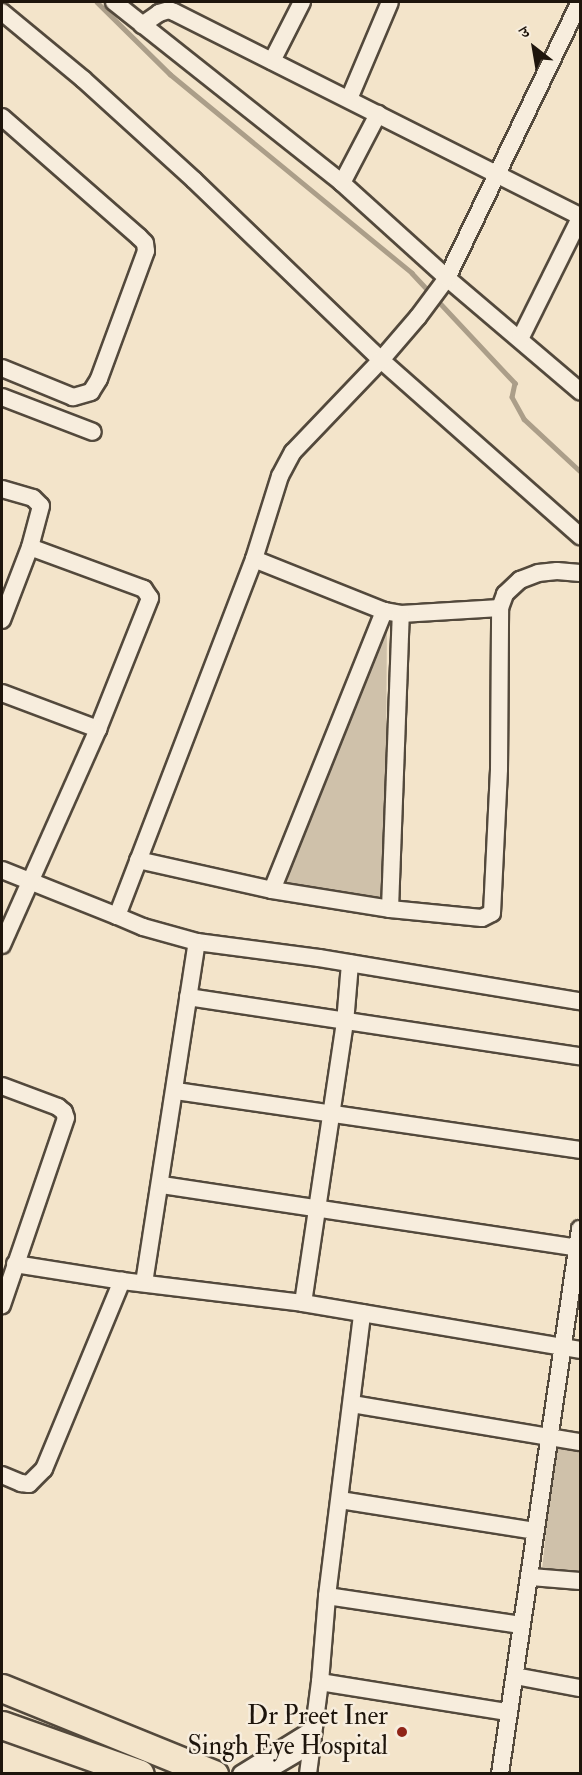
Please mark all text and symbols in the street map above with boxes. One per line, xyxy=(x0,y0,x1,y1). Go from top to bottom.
north arrow xyxy=(504,18,564,78)
text: उ xyxy=(516,22,533,43)
place label: Dr Preet Iner Singh Eye Hospital xyxy=(188,1701,388,1762)
marker: Dr Preet Iner Singh Eye Hospital xyxy=(393,1723,411,1741)

